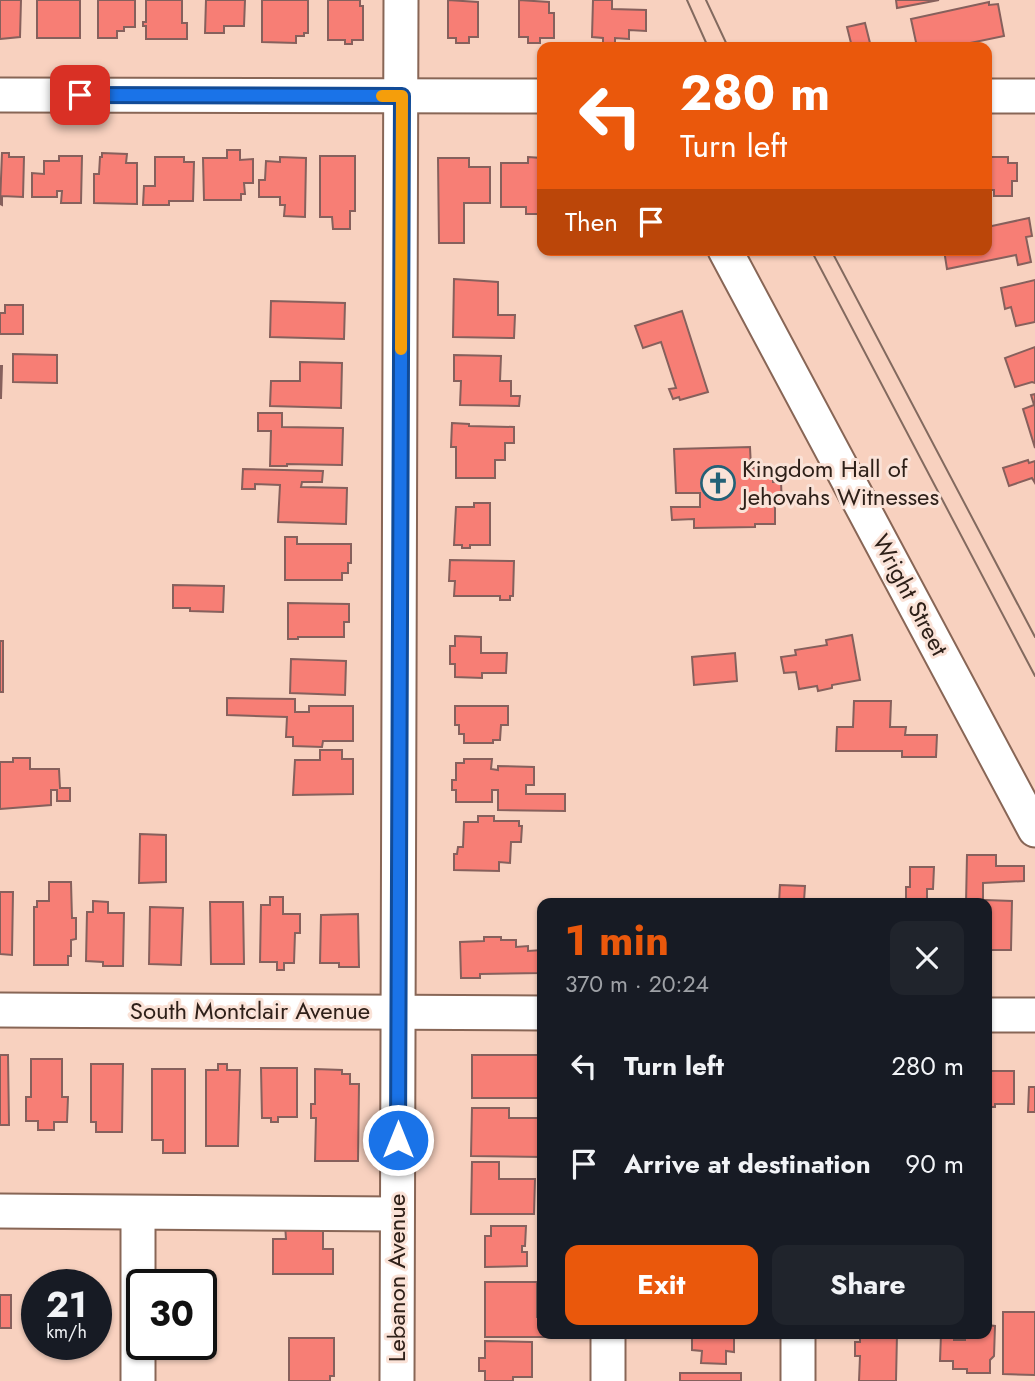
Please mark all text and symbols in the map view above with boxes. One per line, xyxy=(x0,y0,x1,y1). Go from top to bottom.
text: 280 m xyxy=(680,58,830,128)
pin xyxy=(50,65,110,125)
icon: left xyxy=(565,70,656,161)
icon: arrive xyxy=(61,76,99,114)
text: Turn left xyxy=(680,123,787,169)
text: Then xyxy=(565,203,618,241)
icon: arrive xyxy=(632,203,670,241)
place label: Kingdom Hall of Jehovahs Witnesses xyxy=(739,451,939,514)
church icon: Kingdom Hall of Jehovahs Witnesses xyxy=(699,464,737,502)
street label: Wright Street xyxy=(864,528,957,662)
text: 1 min xyxy=(565,910,669,971)
button: close xyxy=(890,921,964,995)
text: 370 m · 20:24 xyxy=(565,967,709,1001)
street label: South Montclair Avenue xyxy=(130,993,370,1028)
icon: left xyxy=(565,1047,603,1085)
text: Turn left xyxy=(624,1047,724,1085)
text: 280 m xyxy=(891,1047,964,1085)
position arrow xyxy=(361,1103,435,1177)
icon: arrive xyxy=(565,1145,603,1183)
text: Arrive at destination xyxy=(624,1145,871,1183)
text: 90 m xyxy=(905,1145,964,1183)
street label: Lebanon Avenue xyxy=(379,1194,414,1362)
button: Exit xyxy=(565,1245,758,1325)
button: Share xyxy=(772,1245,964,1325)
speed limit sign: 30 xyxy=(126,1269,217,1360)
text: 21 xyxy=(46,1280,87,1330)
text: km/h xyxy=(46,1319,87,1345)

